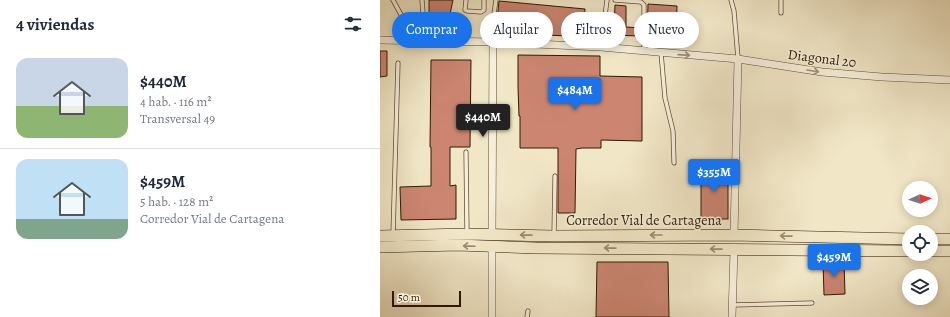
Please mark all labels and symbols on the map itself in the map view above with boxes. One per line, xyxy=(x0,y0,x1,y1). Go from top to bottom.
street label: Diagonal 20 xyxy=(787,45,857,72)
one-way arrow xyxy=(677,52,690,59)
one-way arrow xyxy=(806,67,819,75)
pin: $484M xyxy=(547,77,603,111)
pin: $440M xyxy=(455,104,511,138)
pin: $355M xyxy=(686,159,742,193)
north arrow xyxy=(902,181,938,217)
street label: Corredor Vial de Cartagena xyxy=(566,211,722,230)
one-way arrow xyxy=(520,231,533,239)
one-way arrow xyxy=(650,231,663,239)
one-way arrow xyxy=(780,232,793,240)
one-way arrow xyxy=(463,242,476,249)
one-way arrow xyxy=(604,244,617,252)
pin: $459M xyxy=(806,244,862,278)
one-way arrow xyxy=(710,245,723,253)
scale bar xyxy=(392,289,461,308)

